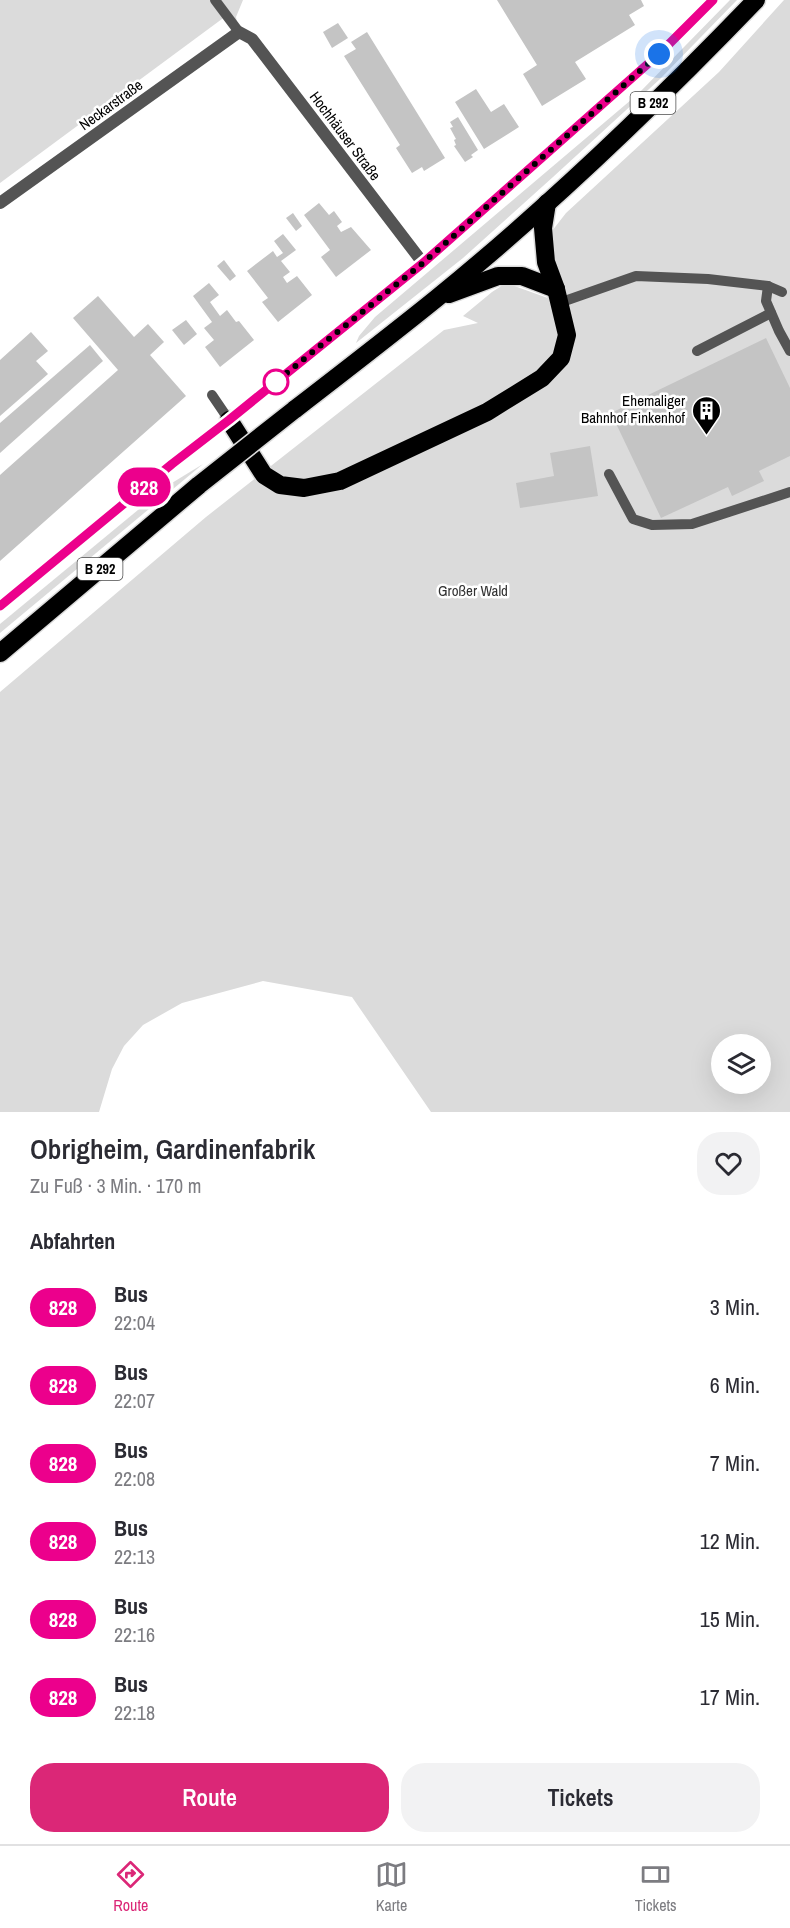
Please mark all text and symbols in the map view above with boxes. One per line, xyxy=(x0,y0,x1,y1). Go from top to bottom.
your location xyxy=(644,39,674,69)
street label: Neckarstraße xyxy=(75,74,147,135)
street label: Hochhäuser Straße xyxy=(305,87,386,185)
road number: B 292 xyxy=(630,92,676,114)
unlabelled marker xyxy=(263,369,289,395)
place label: Ehemaliger Bahnhof Finkenhof xyxy=(581,390,686,428)
building icon: Ehemaliger Bahnhof Finkenhof xyxy=(690,394,722,436)
line badge: 828 xyxy=(110,468,178,506)
text: 828 xyxy=(130,473,158,502)
road number: B 292 xyxy=(78,558,122,580)
park label: Großer Wald xyxy=(438,580,508,601)
map controls xyxy=(711,1034,771,1094)
button: layers xyxy=(711,1034,771,1094)
text: Obrigheim, Gardinenfabrik xyxy=(30,1130,315,1168)
button: heart xyxy=(697,1132,760,1195)
text: Zu Fuß · 3 Min. · 170 m xyxy=(30,1172,201,1199)
text: Abfahrten xyxy=(30,1226,115,1256)
text: Bus xyxy=(114,1279,148,1309)
text: 3 Min. xyxy=(710,1292,760,1322)
text: 828 xyxy=(49,1293,77,1322)
text: 22:04 xyxy=(114,1309,155,1336)
text: Bus xyxy=(114,1357,148,1387)
text: 6 Min. xyxy=(710,1370,760,1400)
text: 828 xyxy=(49,1371,77,1400)
text: 22:07 xyxy=(114,1387,155,1414)
text: Bus xyxy=(114,1435,148,1465)
text: 7 Min. xyxy=(710,1448,760,1478)
text: 828 xyxy=(49,1449,77,1478)
text: 22:08 xyxy=(114,1465,155,1492)
text: Bus xyxy=(114,1513,148,1543)
text: 12 Min. xyxy=(700,1526,760,1556)
text: 828 xyxy=(49,1527,77,1556)
text: 22:13 xyxy=(114,1543,155,1570)
text: Bus xyxy=(114,1591,148,1621)
text: 15 Min. xyxy=(700,1604,760,1634)
text: 828 xyxy=(49,1605,77,1634)
text: 22:16 xyxy=(114,1621,155,1648)
text: Bus xyxy=(114,1669,148,1699)
text: 17 Min. xyxy=(700,1682,760,1712)
text: 828 xyxy=(49,1683,77,1712)
text: 22:18 xyxy=(114,1699,155,1726)
button: Route xyxy=(30,1763,389,1832)
button: Tickets xyxy=(401,1763,760,1832)
tab: Route xyxy=(113,1858,148,1916)
tab: Karte xyxy=(375,1858,408,1916)
tab: Tickets xyxy=(635,1858,677,1916)

